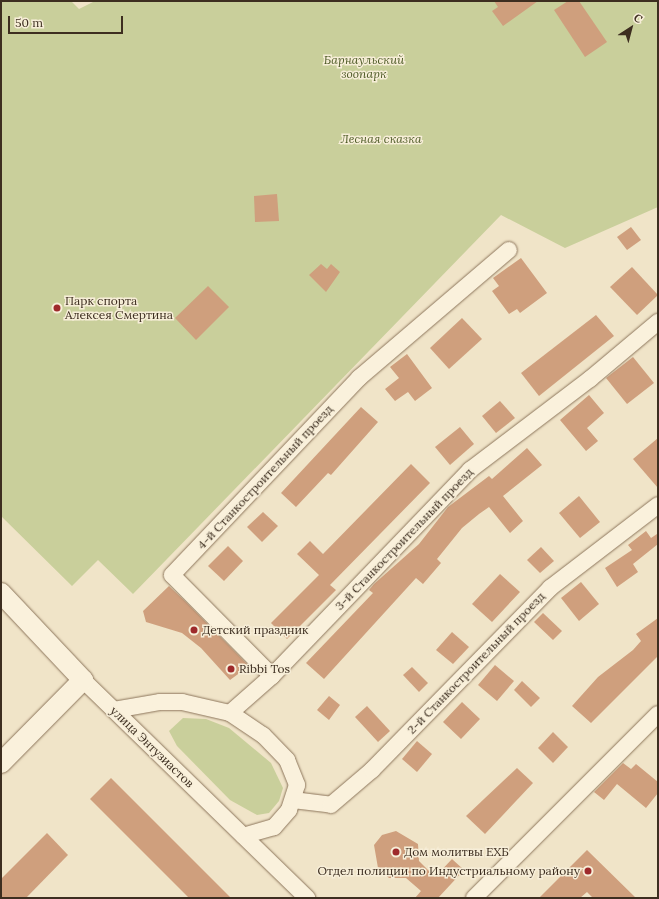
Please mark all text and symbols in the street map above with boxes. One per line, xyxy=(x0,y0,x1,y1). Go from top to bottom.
scale bar xyxy=(10,8,125,34)
north arrow xyxy=(611,8,651,48)
text: С xyxy=(631,10,645,26)
text: 50 m xyxy=(15,15,43,30)
park label: Барнаульский зоопарк xyxy=(324,53,404,81)
park label: Лесная сказка xyxy=(340,132,422,146)
place label: Парк спорта Алексея Смертина xyxy=(65,294,173,322)
marker: Парк спорта Алексея Смертина xyxy=(52,303,62,313)
street label: 4-й Станкостроительный проезд xyxy=(194,402,336,552)
street label: 3-й Станкостроительный проезд xyxy=(332,465,476,613)
street label: 2-й Станкостроительный проезд xyxy=(404,589,548,737)
place label: Детский праздник xyxy=(202,623,309,637)
marker: Детский праздник xyxy=(189,625,199,635)
place label: Ribbi Tos xyxy=(239,662,290,676)
marker: Ribbi Tos xyxy=(226,664,236,674)
street label: улица Энтузиастов xyxy=(107,703,197,791)
place label: Дом молитвы ЕХБ xyxy=(404,845,509,859)
marker: Дом молитвы ЕХБ xyxy=(391,847,401,857)
place label: Отдел полиции по Индустриальному району xyxy=(318,864,580,878)
marker: Отдел полиции по Индустриальному району xyxy=(583,866,593,876)

